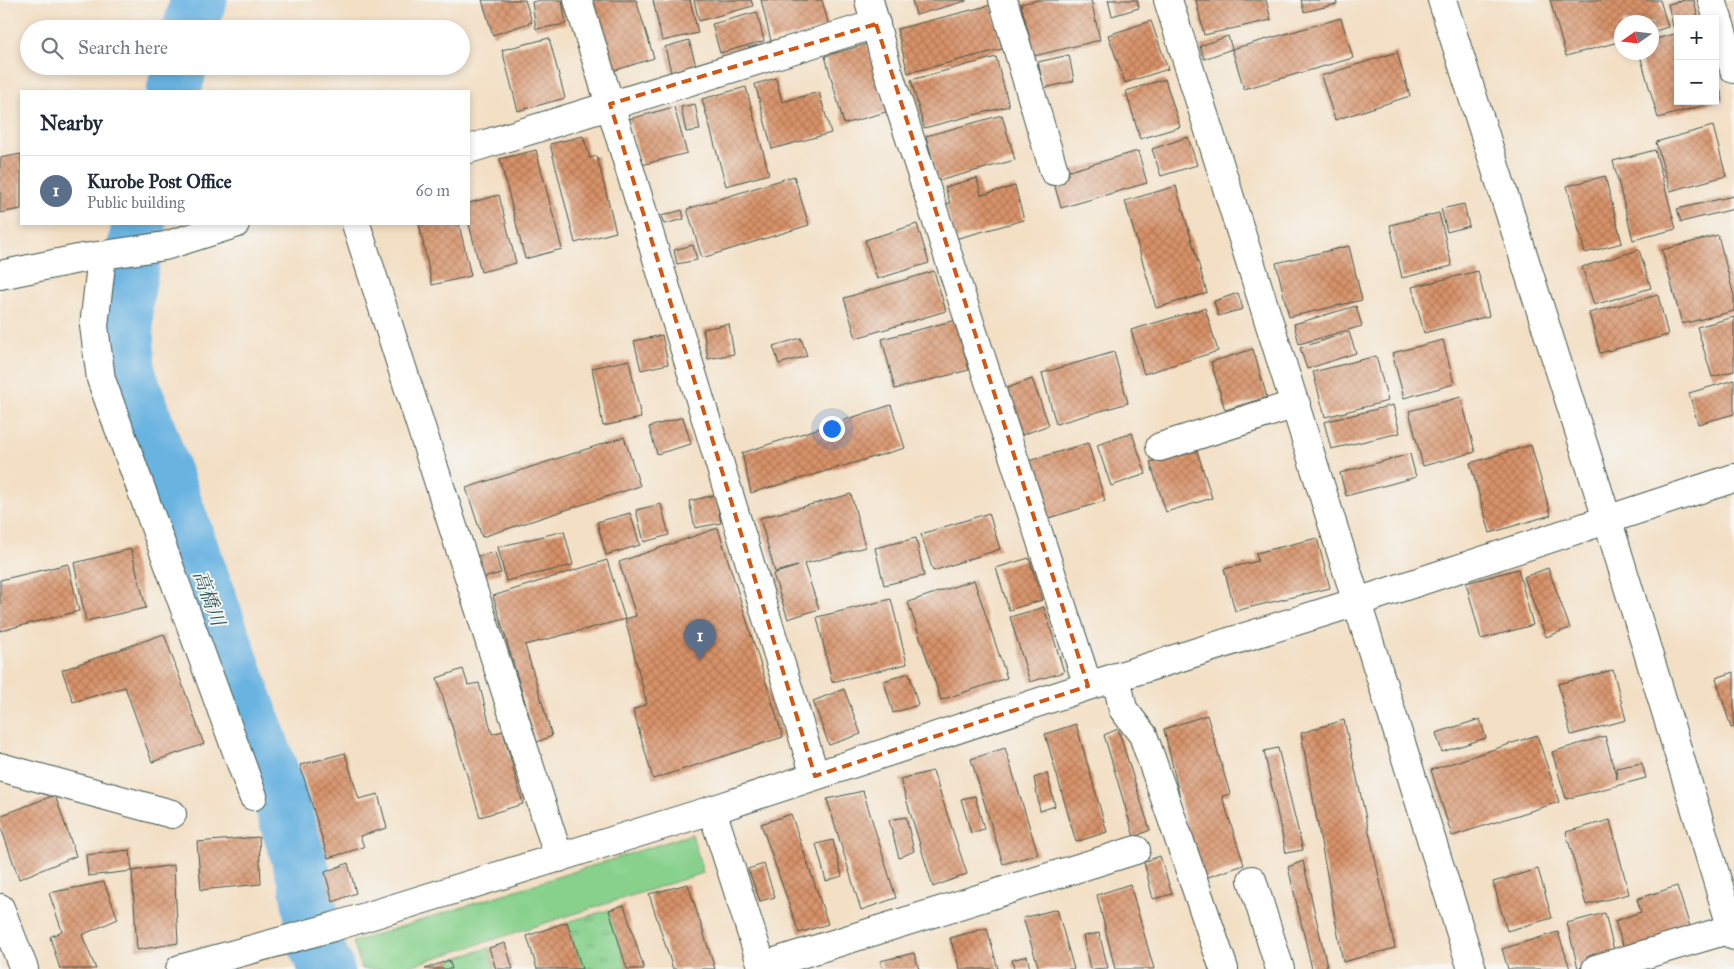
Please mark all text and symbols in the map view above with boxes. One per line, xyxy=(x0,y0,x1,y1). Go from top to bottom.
north arrow xyxy=(1614,15,1659,60)
map controls xyxy=(1674,15,1719,105)
button: + xyxy=(1674,15,1719,60)
search box xyxy=(20,20,470,75)
icon: search xyxy=(38,34,66,62)
text: Search here xyxy=(78,36,168,59)
button: − xyxy=(1674,60,1719,105)
text: Nearby xyxy=(40,110,103,136)
text: Kurobe Post Office xyxy=(87,170,232,193)
text: 1 xyxy=(53,181,59,200)
text: 60 m xyxy=(416,181,450,200)
text: Public building xyxy=(87,193,185,212)
your location xyxy=(819,416,845,442)
water label: 高橋川 xyxy=(188,567,230,631)
pin: 1 xyxy=(684,619,716,660)

